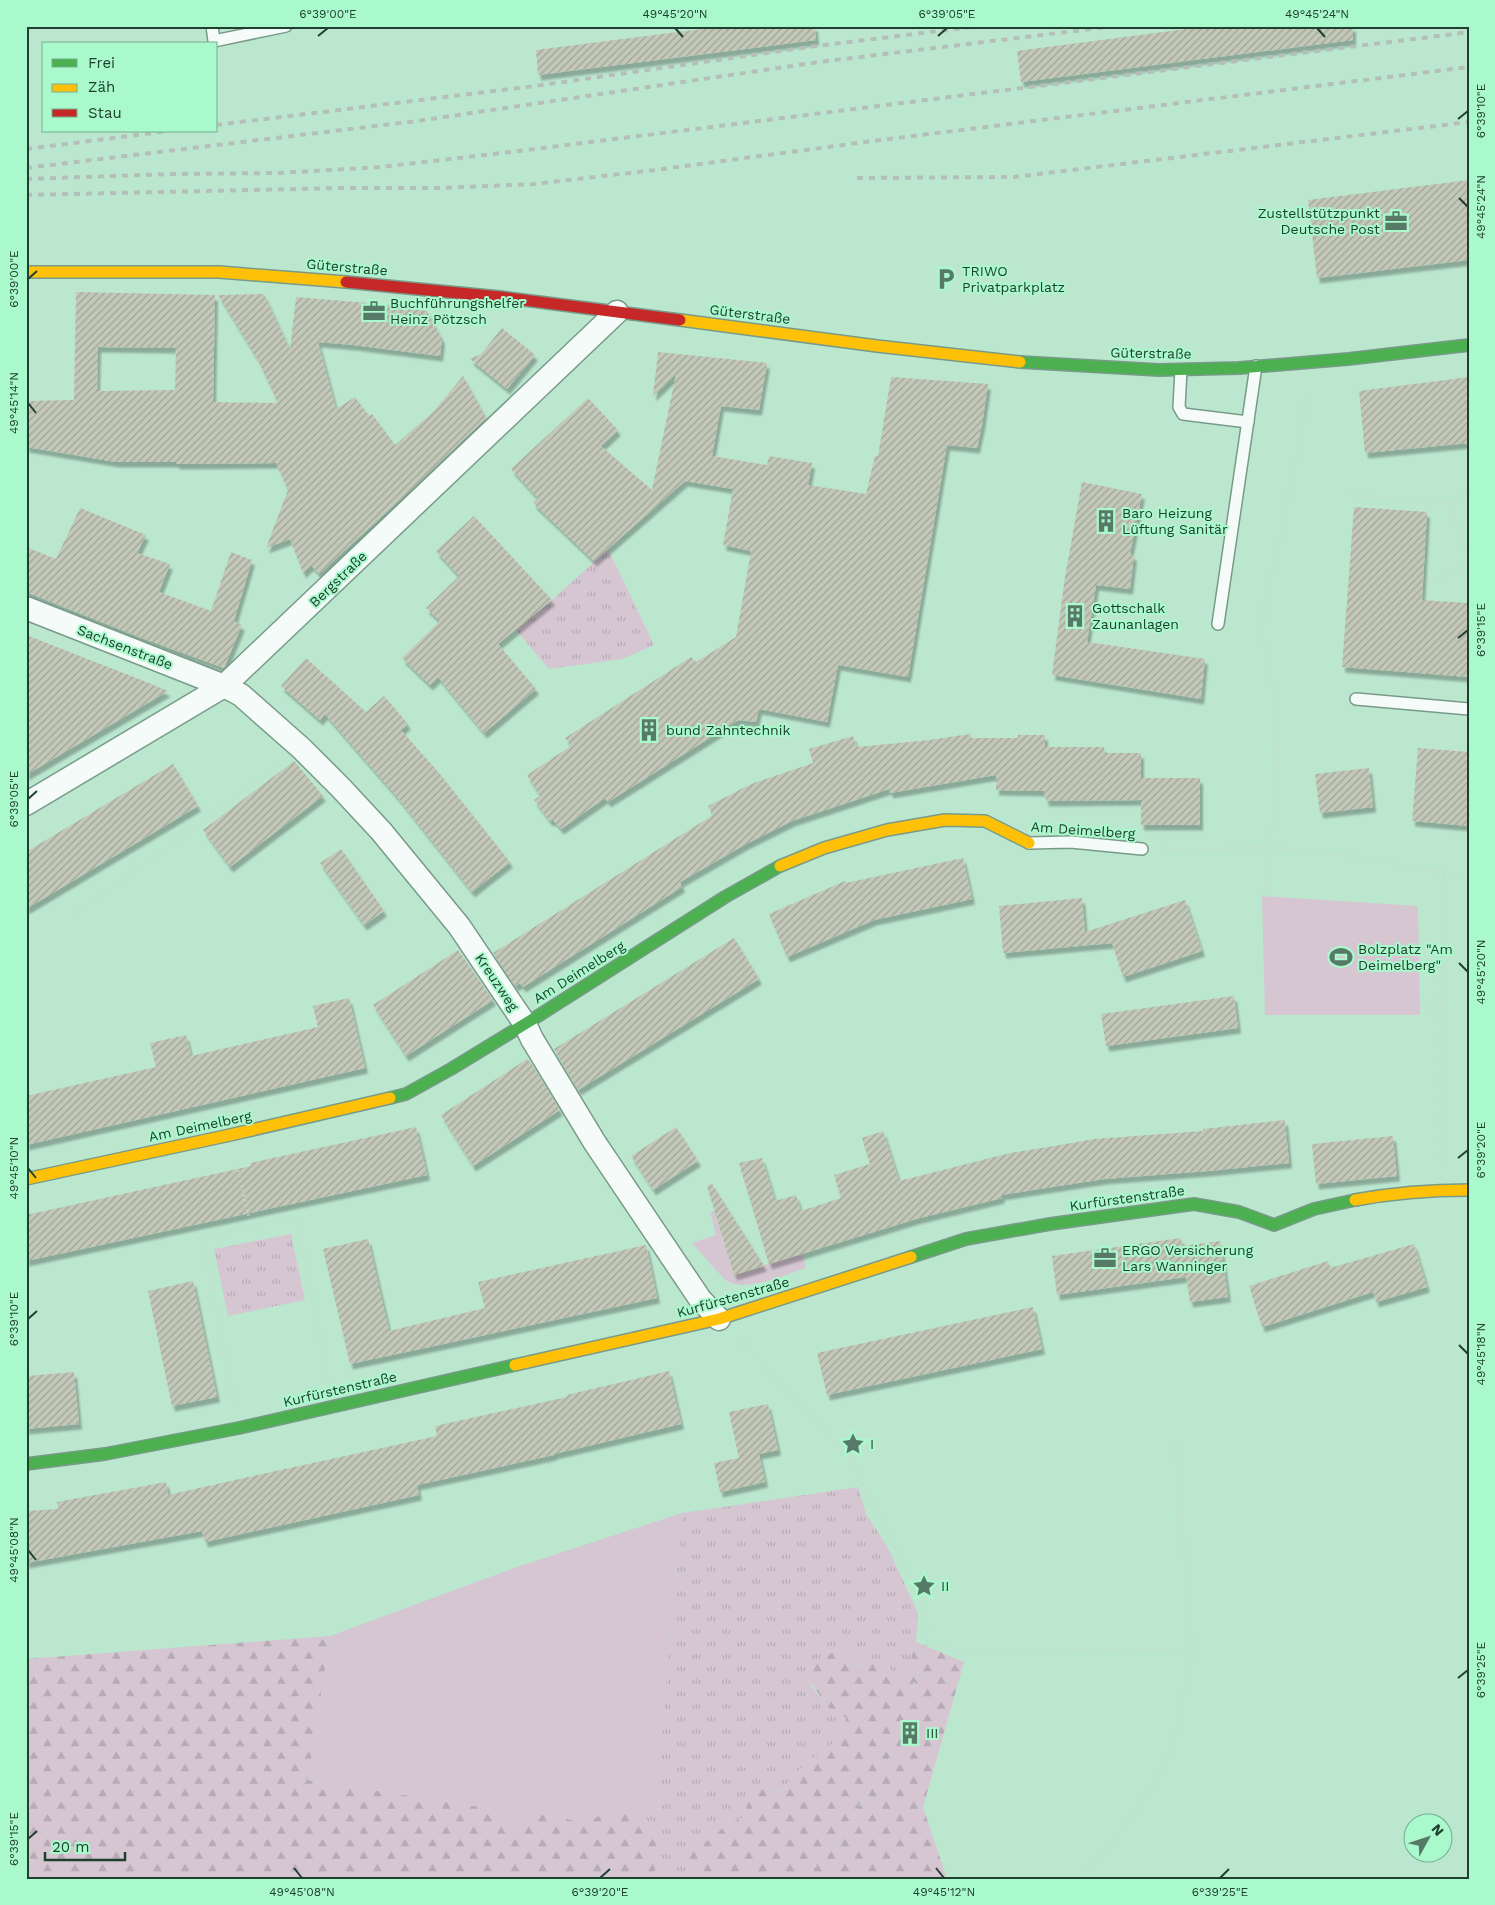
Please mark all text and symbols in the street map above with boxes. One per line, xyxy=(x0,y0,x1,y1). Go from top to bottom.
text: 6°39'00"E xyxy=(299,7,357,21)
text: 49°45'20"N xyxy=(642,7,708,21)
text: 6°39'05"E xyxy=(919,7,976,21)
text: 49°45'24"N xyxy=(1285,7,1349,21)
legend xyxy=(42,42,218,132)
text: Frei xyxy=(88,54,115,72)
text: Zäh xyxy=(88,78,115,96)
text: 6°39'10"E xyxy=(1474,83,1488,138)
text: Stau xyxy=(88,104,122,122)
text: 49°45'24"N xyxy=(1474,175,1488,239)
place label: Zustellstützpunkt Deutsche Post xyxy=(1258,205,1380,237)
office icon: Zustellstützpunkt Deutsche Post xyxy=(1383,208,1409,234)
text: 6°39'00"E xyxy=(7,250,21,308)
street label: Güterstraße xyxy=(306,255,388,279)
place label: TRIWO Privatparkplatz xyxy=(962,263,1065,295)
parking icon: TRIWO Privatparkplatz xyxy=(933,266,959,292)
place label: Buchführungshelfer Heinz Pötzsch xyxy=(390,295,525,327)
office icon: Buchführungshelfer Heinz Pötzsch xyxy=(361,298,387,324)
street label: Güterstraße xyxy=(709,301,791,327)
street label: Güterstraße xyxy=(1110,344,1192,362)
text: 49°45'14"N xyxy=(7,372,21,434)
place label: Baro Heizung Lüftung Sanitär xyxy=(1122,505,1228,537)
building icon: Baro Heizung Lüftung Sanitär xyxy=(1093,508,1119,534)
street label: Bergstraße xyxy=(306,548,370,610)
place label: Gottschalk Zaunanlagen xyxy=(1092,600,1179,632)
building icon: Gottschalk Zaunanlagen xyxy=(1062,603,1088,629)
text: 6°39'15"E xyxy=(1474,603,1488,657)
street label: Sachsenstraße xyxy=(75,621,175,673)
building icon: bund Zahntechnik xyxy=(636,717,662,743)
place label: bund Zahntechnik xyxy=(666,722,790,738)
text: 6°39'05"E xyxy=(7,770,21,827)
street label: Am Deimelberg xyxy=(1030,818,1136,842)
street label: Am Deimelberg xyxy=(530,937,628,1007)
text: 49°45'20"N xyxy=(1474,939,1488,1005)
place label: Bolzplatz "Am Deimelberg" xyxy=(1358,941,1453,973)
sports icon: Bolzplatz "Am Deimelberg" xyxy=(1328,944,1354,970)
street label: Kreuzweg xyxy=(472,950,522,1014)
street label: Am Deimelberg xyxy=(147,1107,253,1145)
text: 6°39'20"E xyxy=(1474,1121,1488,1178)
text: 49°45'10"N xyxy=(7,1137,21,1199)
street label: Kurfürstenstraße xyxy=(1068,1182,1186,1214)
place label: ERGO Versicherung Lars Wanninger xyxy=(1122,1242,1254,1274)
office icon: ERGO Versicherung Lars Wanninger xyxy=(1092,1245,1118,1271)
street label: Kurfürstenstraße xyxy=(675,1273,791,1321)
text: 6°39'10"E xyxy=(7,1291,21,1346)
text: 49°45'18"N xyxy=(1474,1323,1488,1385)
street label: Kurfürstenstraße xyxy=(282,1368,398,1410)
place icon: I xyxy=(840,1431,866,1457)
place label: I xyxy=(870,1436,874,1452)
text: 49°45'08"N xyxy=(7,1517,21,1583)
place icon: II xyxy=(911,1573,937,1599)
place label: II xyxy=(941,1578,949,1594)
text: 6°39'25"E xyxy=(1474,1641,1488,1698)
building icon: III xyxy=(897,1720,923,1746)
place label: III xyxy=(926,1725,938,1741)
text: 6°39'15"E xyxy=(7,1812,21,1866)
north arrow xyxy=(1402,1812,1452,1862)
text: N xyxy=(1428,1821,1447,1839)
scale bar xyxy=(45,1830,125,1862)
text: 20 m xyxy=(52,1838,90,1856)
text: 49°45'08"N xyxy=(269,1885,335,1899)
text: 6°39'20"E xyxy=(572,1885,629,1899)
text: 49°45'12"N xyxy=(913,1885,975,1899)
text: 6°39'25"E xyxy=(1192,1885,1249,1899)

